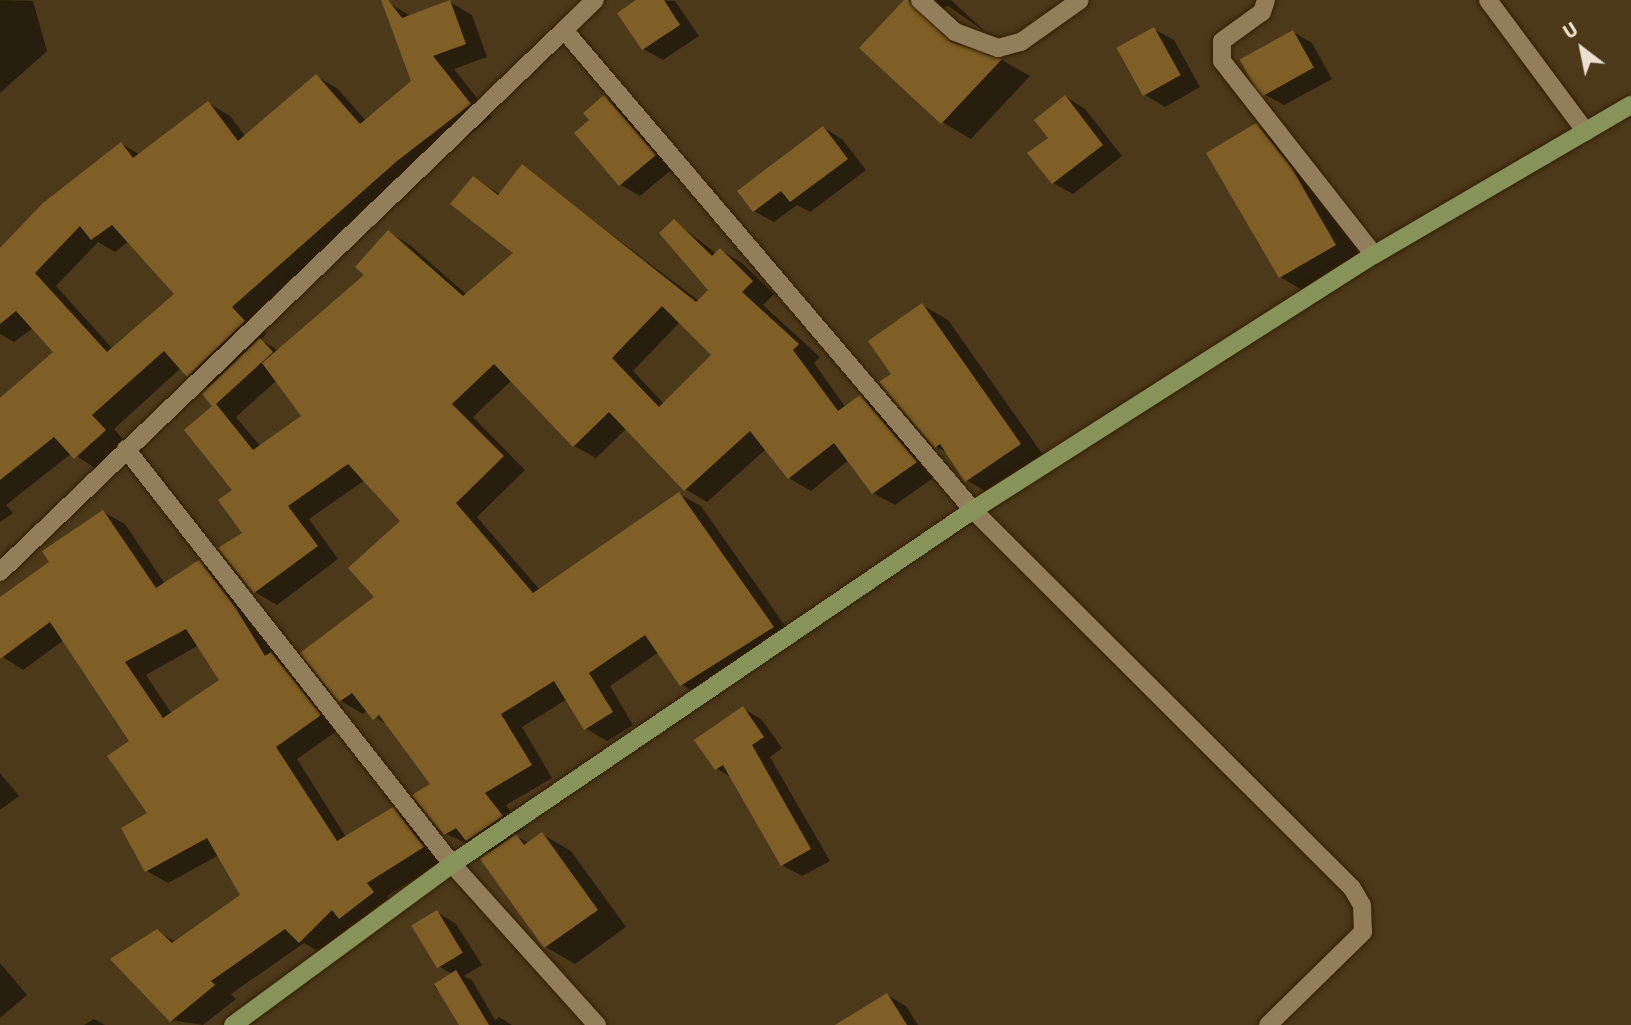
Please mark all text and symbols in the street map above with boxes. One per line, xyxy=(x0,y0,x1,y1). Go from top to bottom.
north arrow xyxy=(1547,14,1617,84)
text: U xyxy=(1559,18,1582,44)

